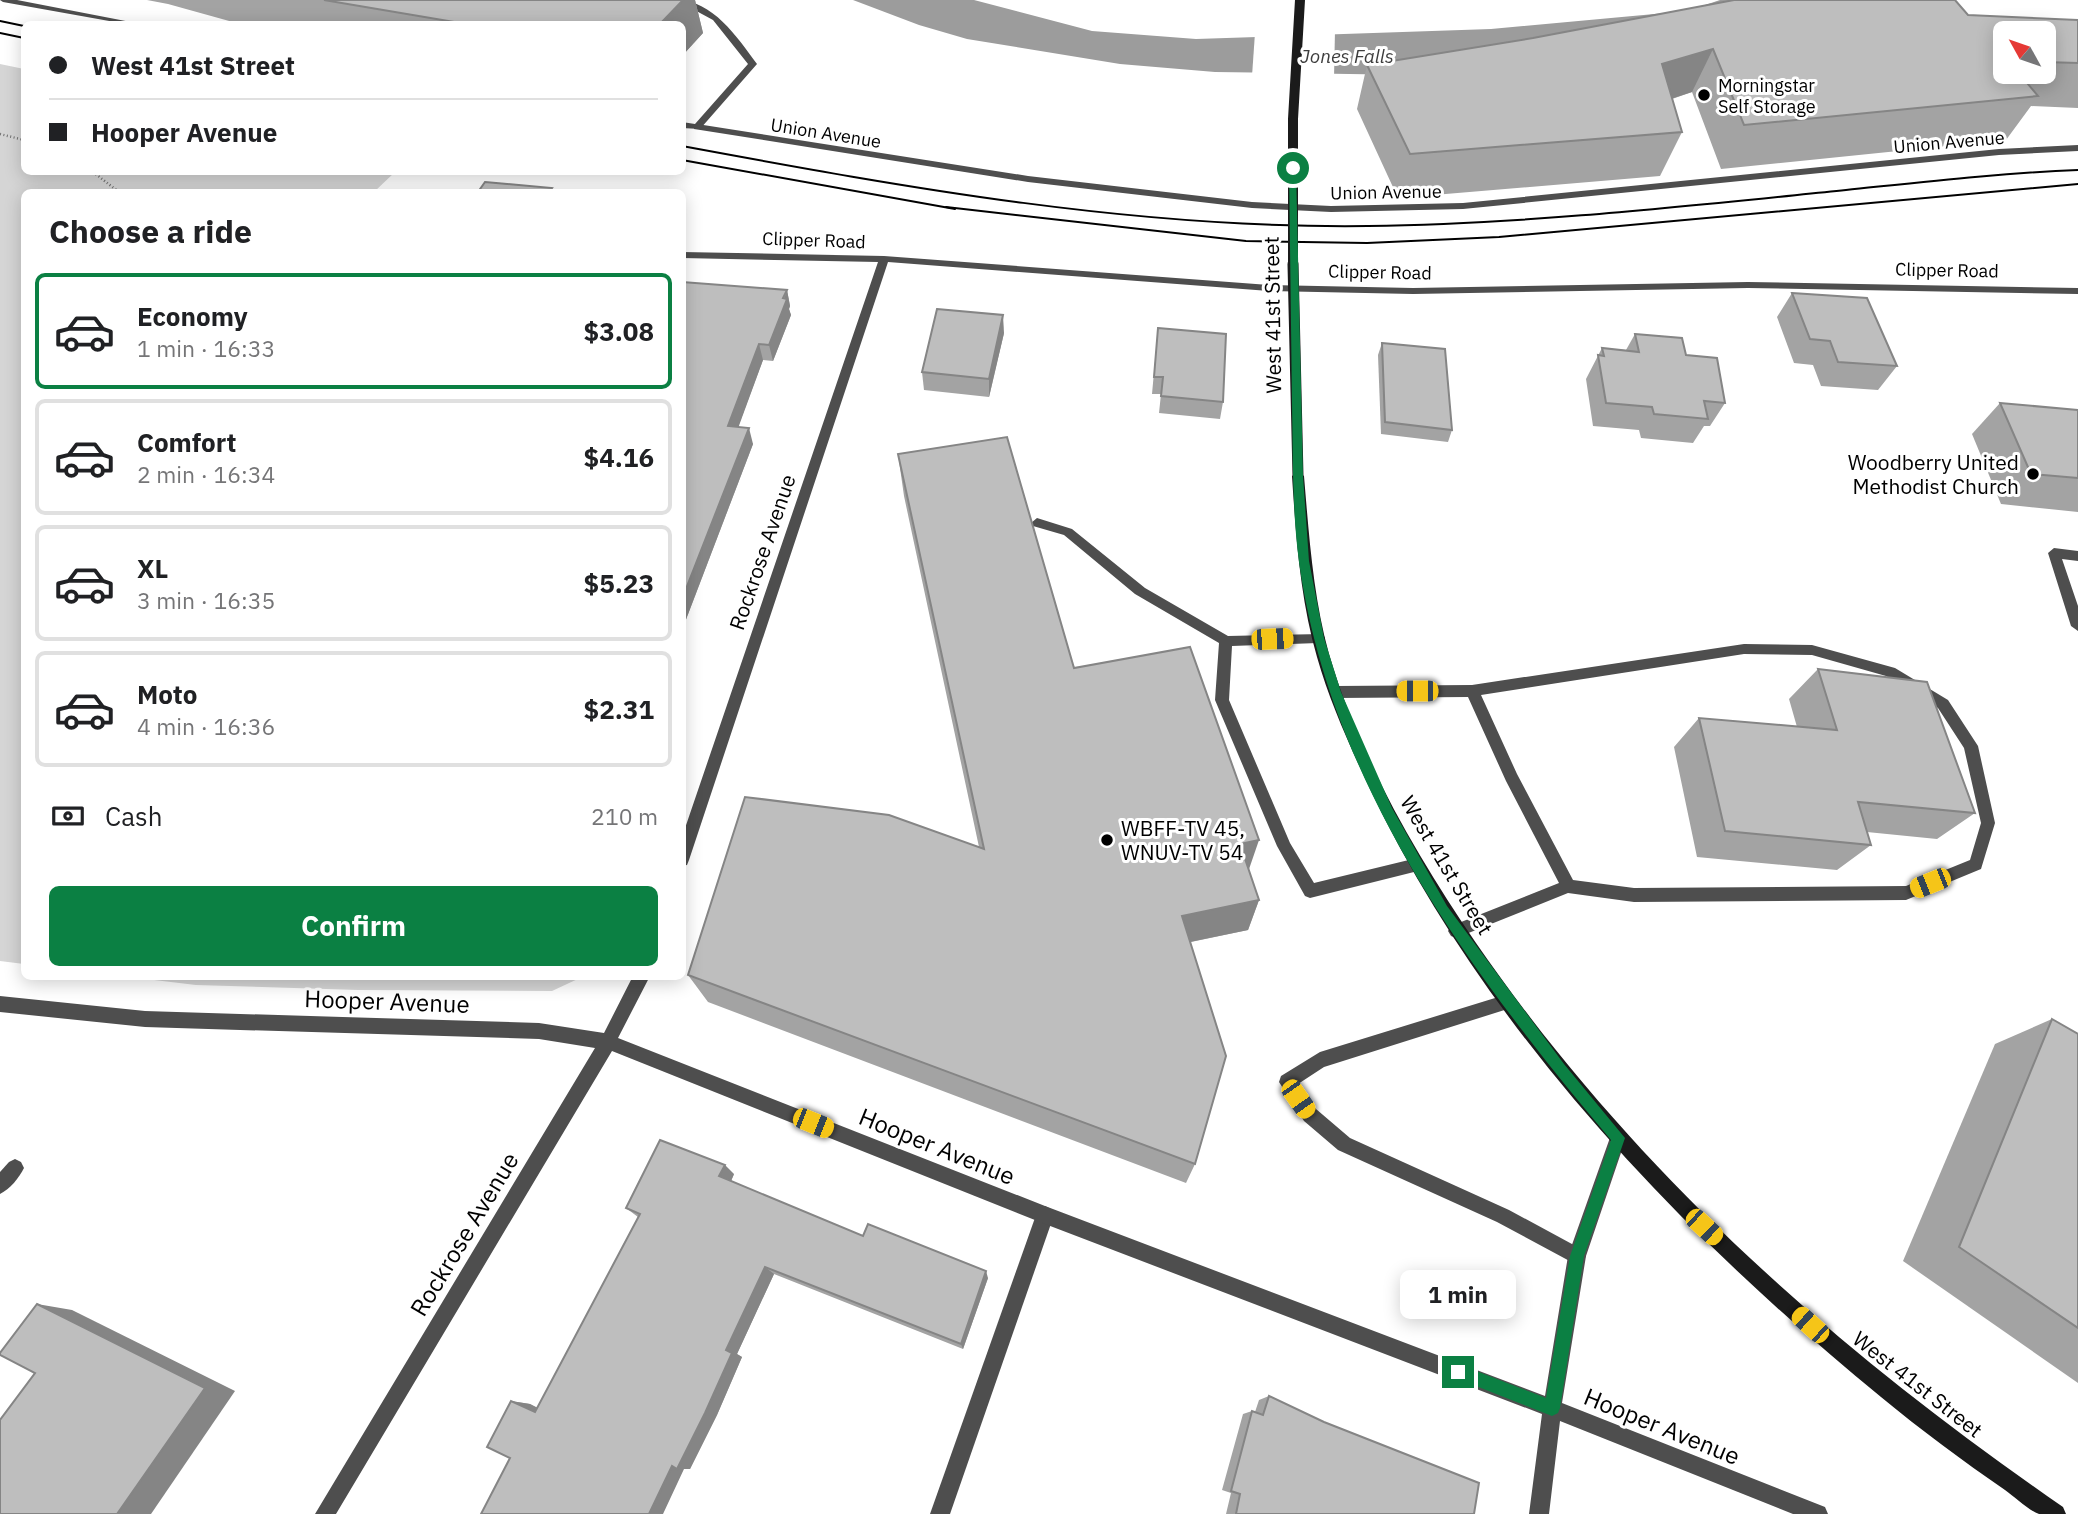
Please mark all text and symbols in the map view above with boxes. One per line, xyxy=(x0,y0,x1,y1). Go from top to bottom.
north arrow xyxy=(1993,21,2056,84)
map controls xyxy=(1993,21,2056,84)
water label: Jones Falls xyxy=(1300,44,1394,68)
text: West 41st Street xyxy=(91,48,295,82)
place label: Morningstar Self Storage xyxy=(1718,74,1816,118)
marker: Morningstar Self Storage xyxy=(1696,87,1712,103)
street label: Union Avenue xyxy=(769,113,883,153)
text: Hooper Avenue xyxy=(91,115,277,149)
street label: Union Avenue xyxy=(1892,126,2006,158)
route start xyxy=(1277,152,1309,184)
street label: Union Avenue xyxy=(1330,180,1442,204)
text: Choose a ride xyxy=(49,210,252,252)
street label: Clipper Road xyxy=(762,227,866,253)
street label: West 41st Street xyxy=(1257,236,1287,394)
street label: Clipper Road xyxy=(1895,258,1999,282)
street label: Clipper Road xyxy=(1328,260,1432,284)
text: Economy xyxy=(137,299,248,333)
icon: car xyxy=(53,300,116,363)
text: $3.08 xyxy=(584,314,654,348)
text: 1 min · 16:33 xyxy=(137,333,275,363)
text: Comfort xyxy=(137,425,236,459)
icon: car xyxy=(53,426,116,489)
text: $4.16 xyxy=(584,440,654,474)
place label: Woodberry United Methodist Church xyxy=(1848,448,2019,500)
text: 2 min · 16:34 xyxy=(137,459,275,489)
marker: Woodberry United Methodist Church xyxy=(2025,466,2041,482)
street label: Rockrose Avenue xyxy=(722,471,802,633)
text: XL xyxy=(137,551,168,585)
icon: car xyxy=(53,552,116,615)
text: $5.23 xyxy=(584,566,654,600)
text: 3 min · 16:35 xyxy=(137,585,275,615)
car xyxy=(1251,628,1294,650)
text: Moto xyxy=(137,677,197,711)
icon: car xyxy=(53,678,116,741)
car xyxy=(1397,681,1439,702)
text: $2.31 xyxy=(584,692,654,726)
text: 4 min · 16:36 xyxy=(137,711,275,741)
street label: West 41st Street xyxy=(1394,790,1500,940)
icon: cash xyxy=(49,797,87,835)
text: Cash xyxy=(105,799,162,833)
text: 210 m xyxy=(591,801,658,831)
place label: WBFF-TV 45, WNUV-TV 54 xyxy=(1121,814,1245,866)
marker: WBFF-TV 45, WNUV-TV 54 xyxy=(1099,832,1115,848)
car xyxy=(1907,865,1954,901)
button: Confirm xyxy=(49,886,658,966)
street label: Hooper Avenue xyxy=(304,982,470,1020)
car xyxy=(1278,1076,1319,1122)
street label: Hooper Avenue xyxy=(854,1100,1020,1192)
car xyxy=(790,1105,837,1141)
street label: Rockrose Avenue xyxy=(402,1146,526,1322)
car xyxy=(1682,1205,1727,1249)
callout: 1 min xyxy=(1400,1270,1516,1320)
text: 1 min xyxy=(1428,1279,1488,1309)
car xyxy=(1788,1303,1833,1347)
street label: West 41st Street xyxy=(1847,1324,1989,1444)
route end xyxy=(1442,1356,1474,1388)
street label: Hooper Avenue xyxy=(1579,1380,1745,1472)

